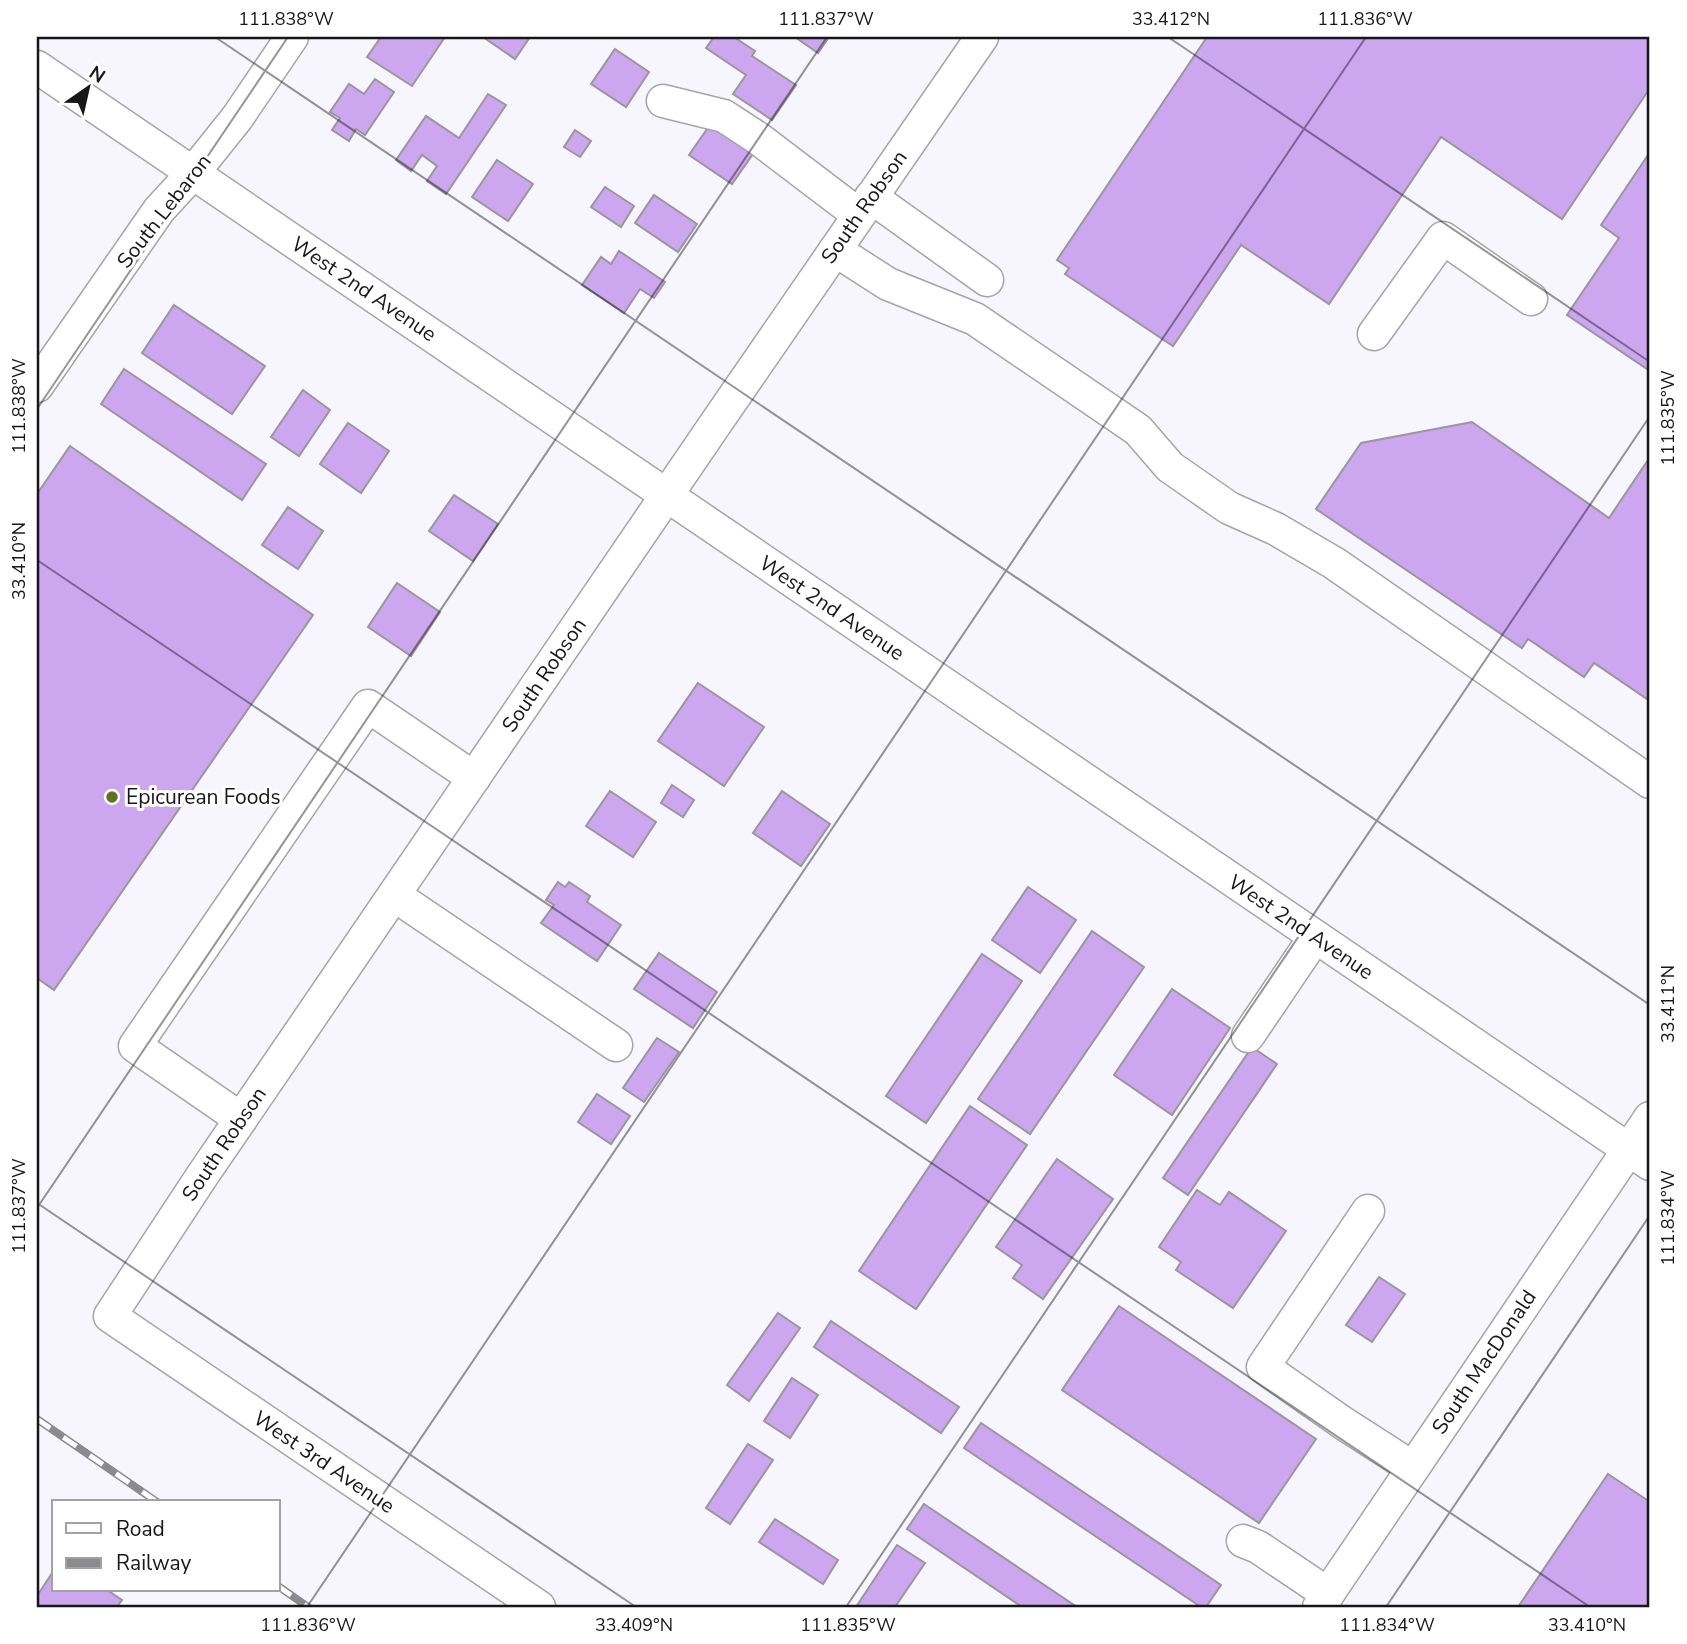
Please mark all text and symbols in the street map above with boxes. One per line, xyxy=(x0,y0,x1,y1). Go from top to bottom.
text: 111.838°W xyxy=(238,7,334,31)
text: 111.837°W xyxy=(778,7,874,31)
text: 33.412°N xyxy=(1132,7,1210,31)
text: 111.836°W xyxy=(1317,7,1413,31)
north arrow xyxy=(52,52,122,122)
text: N xyxy=(84,60,110,89)
street label: South Robson xyxy=(815,145,913,269)
street label: South Lebaron xyxy=(111,148,217,274)
street label: West 2nd Avenue xyxy=(286,230,442,348)
text: 111.838°W xyxy=(7,358,31,454)
text: 111.835°W xyxy=(1656,370,1680,466)
text: 33.410°N xyxy=(7,522,31,600)
street label: West 2nd Avenue xyxy=(754,549,910,667)
street label: South Robson xyxy=(495,612,593,738)
place label: Epicurean Foods xyxy=(126,783,281,811)
marker: Epicurean Foods xyxy=(104,789,120,805)
street label: West 2nd Avenue xyxy=(1223,868,1379,986)
text: 33.411°N xyxy=(1656,965,1680,1043)
street label: South Robson xyxy=(175,1081,273,1207)
text: 111.837°W xyxy=(7,1158,31,1254)
text: 111.834°W xyxy=(1656,1170,1680,1266)
street label: South MacDonald xyxy=(1425,1284,1543,1440)
street label: West 3rd Avenue xyxy=(248,1404,400,1520)
legend xyxy=(52,1500,280,1592)
text: Road xyxy=(116,1515,165,1543)
text: Railway xyxy=(116,1549,191,1577)
text: 111.836°W xyxy=(260,1613,356,1637)
text: 33.409°N xyxy=(595,1613,673,1637)
text: 111.835°W xyxy=(800,1613,896,1637)
text: 111.834°W xyxy=(1339,1613,1435,1637)
text: 33.410°N xyxy=(1548,1613,1626,1637)

